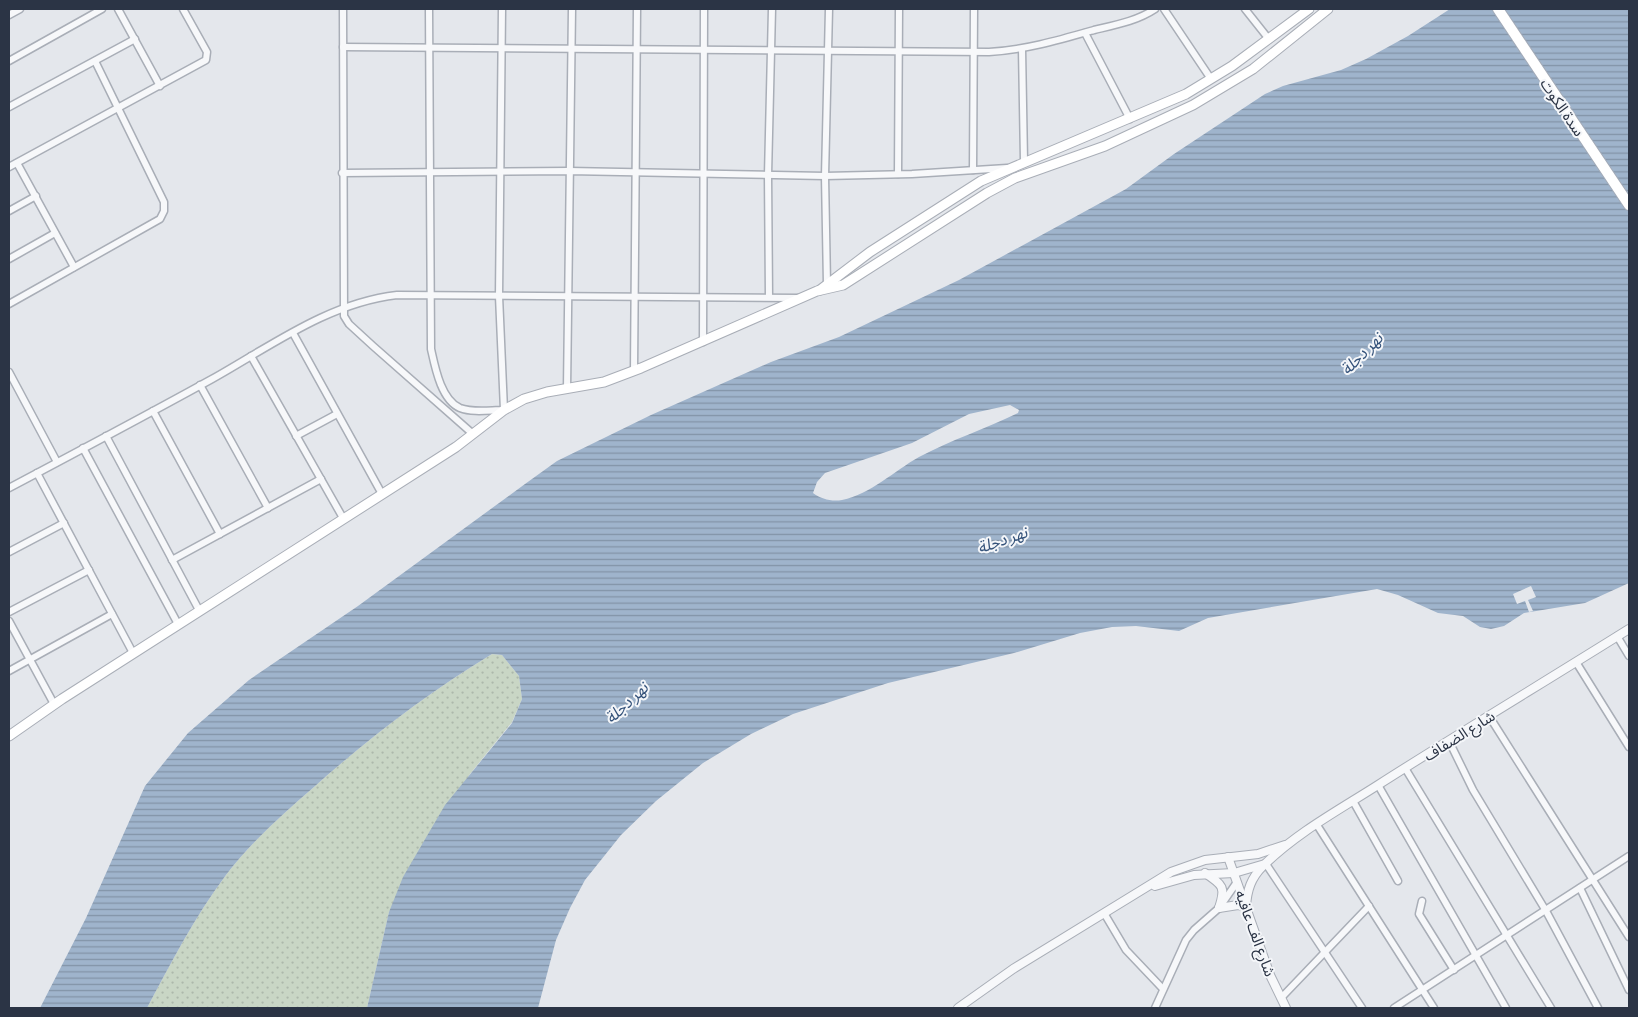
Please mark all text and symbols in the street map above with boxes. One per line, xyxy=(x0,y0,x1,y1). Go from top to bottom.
street label: سدة الكوت xyxy=(1536,75,1589,140)
water label: نهر دجلة xyxy=(1336,327,1388,379)
water label: نهر دجلة xyxy=(975,521,1031,557)
water label: نهر دجلة xyxy=(601,676,653,727)
street label: شارع الضفاف xyxy=(1420,706,1500,767)
street label: شارع الف عافيه xyxy=(1228,887,1280,980)

